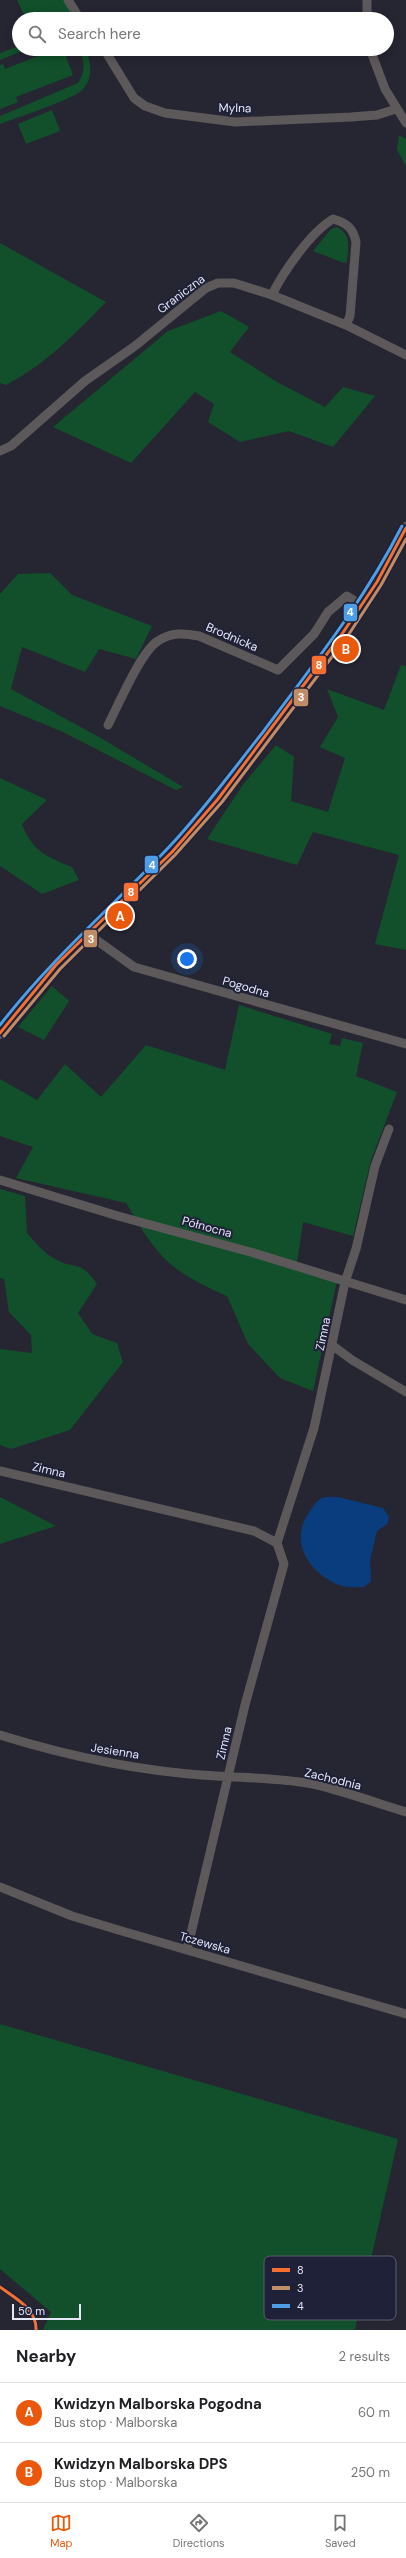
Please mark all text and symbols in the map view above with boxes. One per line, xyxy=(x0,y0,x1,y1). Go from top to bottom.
search box xyxy=(12,12,394,56)
icon: search xyxy=(26,23,48,45)
text: Search here xyxy=(58,24,141,44)
street label: Mylna xyxy=(218,100,252,116)
street label: Graniczna xyxy=(154,271,208,317)
line badge: 4 xyxy=(343,603,358,622)
text: 4 xyxy=(346,605,354,619)
street label: Brodnicka xyxy=(203,619,261,655)
pin: B xyxy=(333,634,359,664)
line badge: 8 xyxy=(311,655,327,675)
text: 8 xyxy=(316,658,323,672)
line badge: 3 xyxy=(293,688,309,707)
text: 3 xyxy=(298,690,304,704)
line badge: 4 xyxy=(144,855,159,874)
text: 4 xyxy=(148,858,156,872)
line badge: 8 xyxy=(123,882,139,902)
text: 8 xyxy=(128,885,135,899)
pin: A xyxy=(107,901,133,931)
line badge: 3 xyxy=(83,929,98,948)
text: 3 xyxy=(88,932,94,946)
your location xyxy=(177,949,197,969)
street label: Pogodna xyxy=(221,973,271,1001)
street label: Północna xyxy=(180,1213,234,1241)
street label: Zimna xyxy=(312,1316,334,1352)
street label: Zimna xyxy=(31,1458,67,1482)
street label: Zimna xyxy=(212,1725,236,1761)
street label: Jesienna xyxy=(90,1739,140,1763)
street label: Zachodnia xyxy=(303,1764,363,1794)
street label: Tczewska xyxy=(178,1928,232,1958)
legend xyxy=(264,2256,396,2320)
text: 8 xyxy=(297,2263,304,2277)
text: 3 xyxy=(297,2281,304,2295)
text: 4 xyxy=(297,2299,304,2313)
scale bar xyxy=(12,2302,81,2321)
text: 50 m xyxy=(18,2304,45,2318)
text: Nearby xyxy=(16,2345,76,2367)
text: 2 results xyxy=(339,2348,390,2365)
text: Kwidzyn Malborska Pogodna xyxy=(54,2394,262,2414)
text: A xyxy=(24,2404,34,2421)
text: 60 m xyxy=(358,2404,390,2421)
text: Bus stop · Malborska xyxy=(54,2414,177,2431)
text: Kwidzyn Malborska DPS xyxy=(54,2454,228,2474)
text: B xyxy=(25,2464,33,2481)
text: 250 m xyxy=(351,2464,390,2481)
text: Bus stop · Malborska xyxy=(54,2474,177,2491)
tab: Map xyxy=(50,2512,72,2550)
tab: Directions xyxy=(173,2512,225,2550)
tab: Saved xyxy=(325,2512,356,2550)

